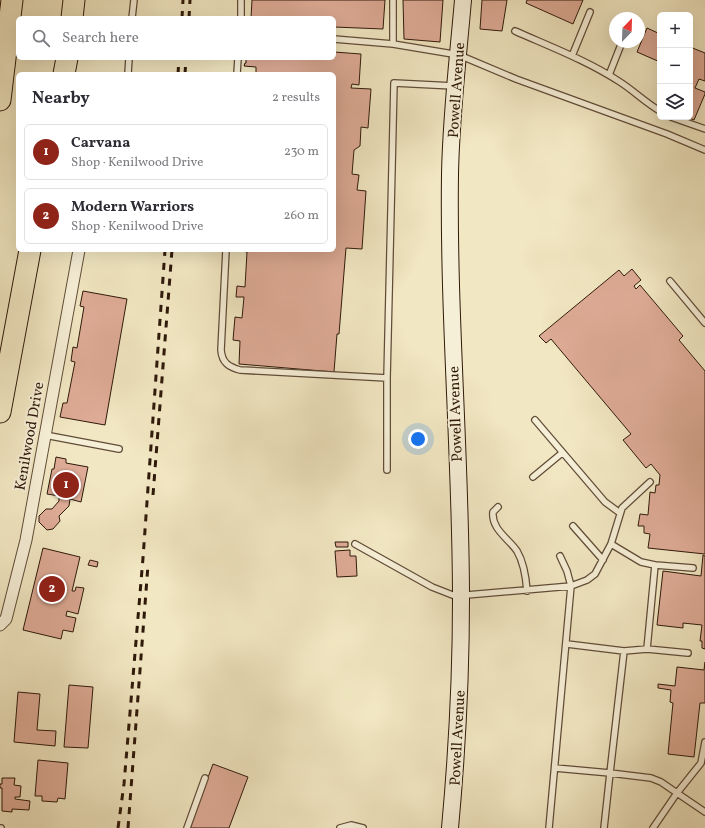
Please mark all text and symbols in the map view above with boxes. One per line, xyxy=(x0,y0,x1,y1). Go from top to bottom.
north arrow xyxy=(609,12,645,48)
map controls xyxy=(657,12,693,120)
button: + xyxy=(657,12,693,48)
search box xyxy=(16,16,336,60)
icon: search xyxy=(30,27,52,49)
text: Search here xyxy=(62,28,139,49)
street label: Powell Avenue xyxy=(444,42,471,139)
button: − xyxy=(657,48,693,84)
button: layers xyxy=(657,84,693,120)
text: Nearby xyxy=(32,87,90,110)
text: 2 results xyxy=(272,89,320,107)
text: Carvana xyxy=(71,133,130,154)
text: 1 xyxy=(43,143,49,161)
text: 230 m xyxy=(284,143,319,161)
text: Shop · Kenilwood Drive xyxy=(71,154,204,172)
text: Modern Warriors xyxy=(71,197,194,218)
text: 2 xyxy=(43,207,49,225)
text: 260 m xyxy=(284,207,319,225)
text: Shop · Kenilwood Drive xyxy=(71,218,204,236)
street label: Powell Avenue xyxy=(444,366,469,462)
street label: Kenilwood Drive xyxy=(11,380,50,492)
your location xyxy=(408,429,428,449)
pin: 1 xyxy=(53,470,79,500)
pin: 2 xyxy=(39,574,65,604)
street label: Powell Avenue xyxy=(446,690,471,786)

